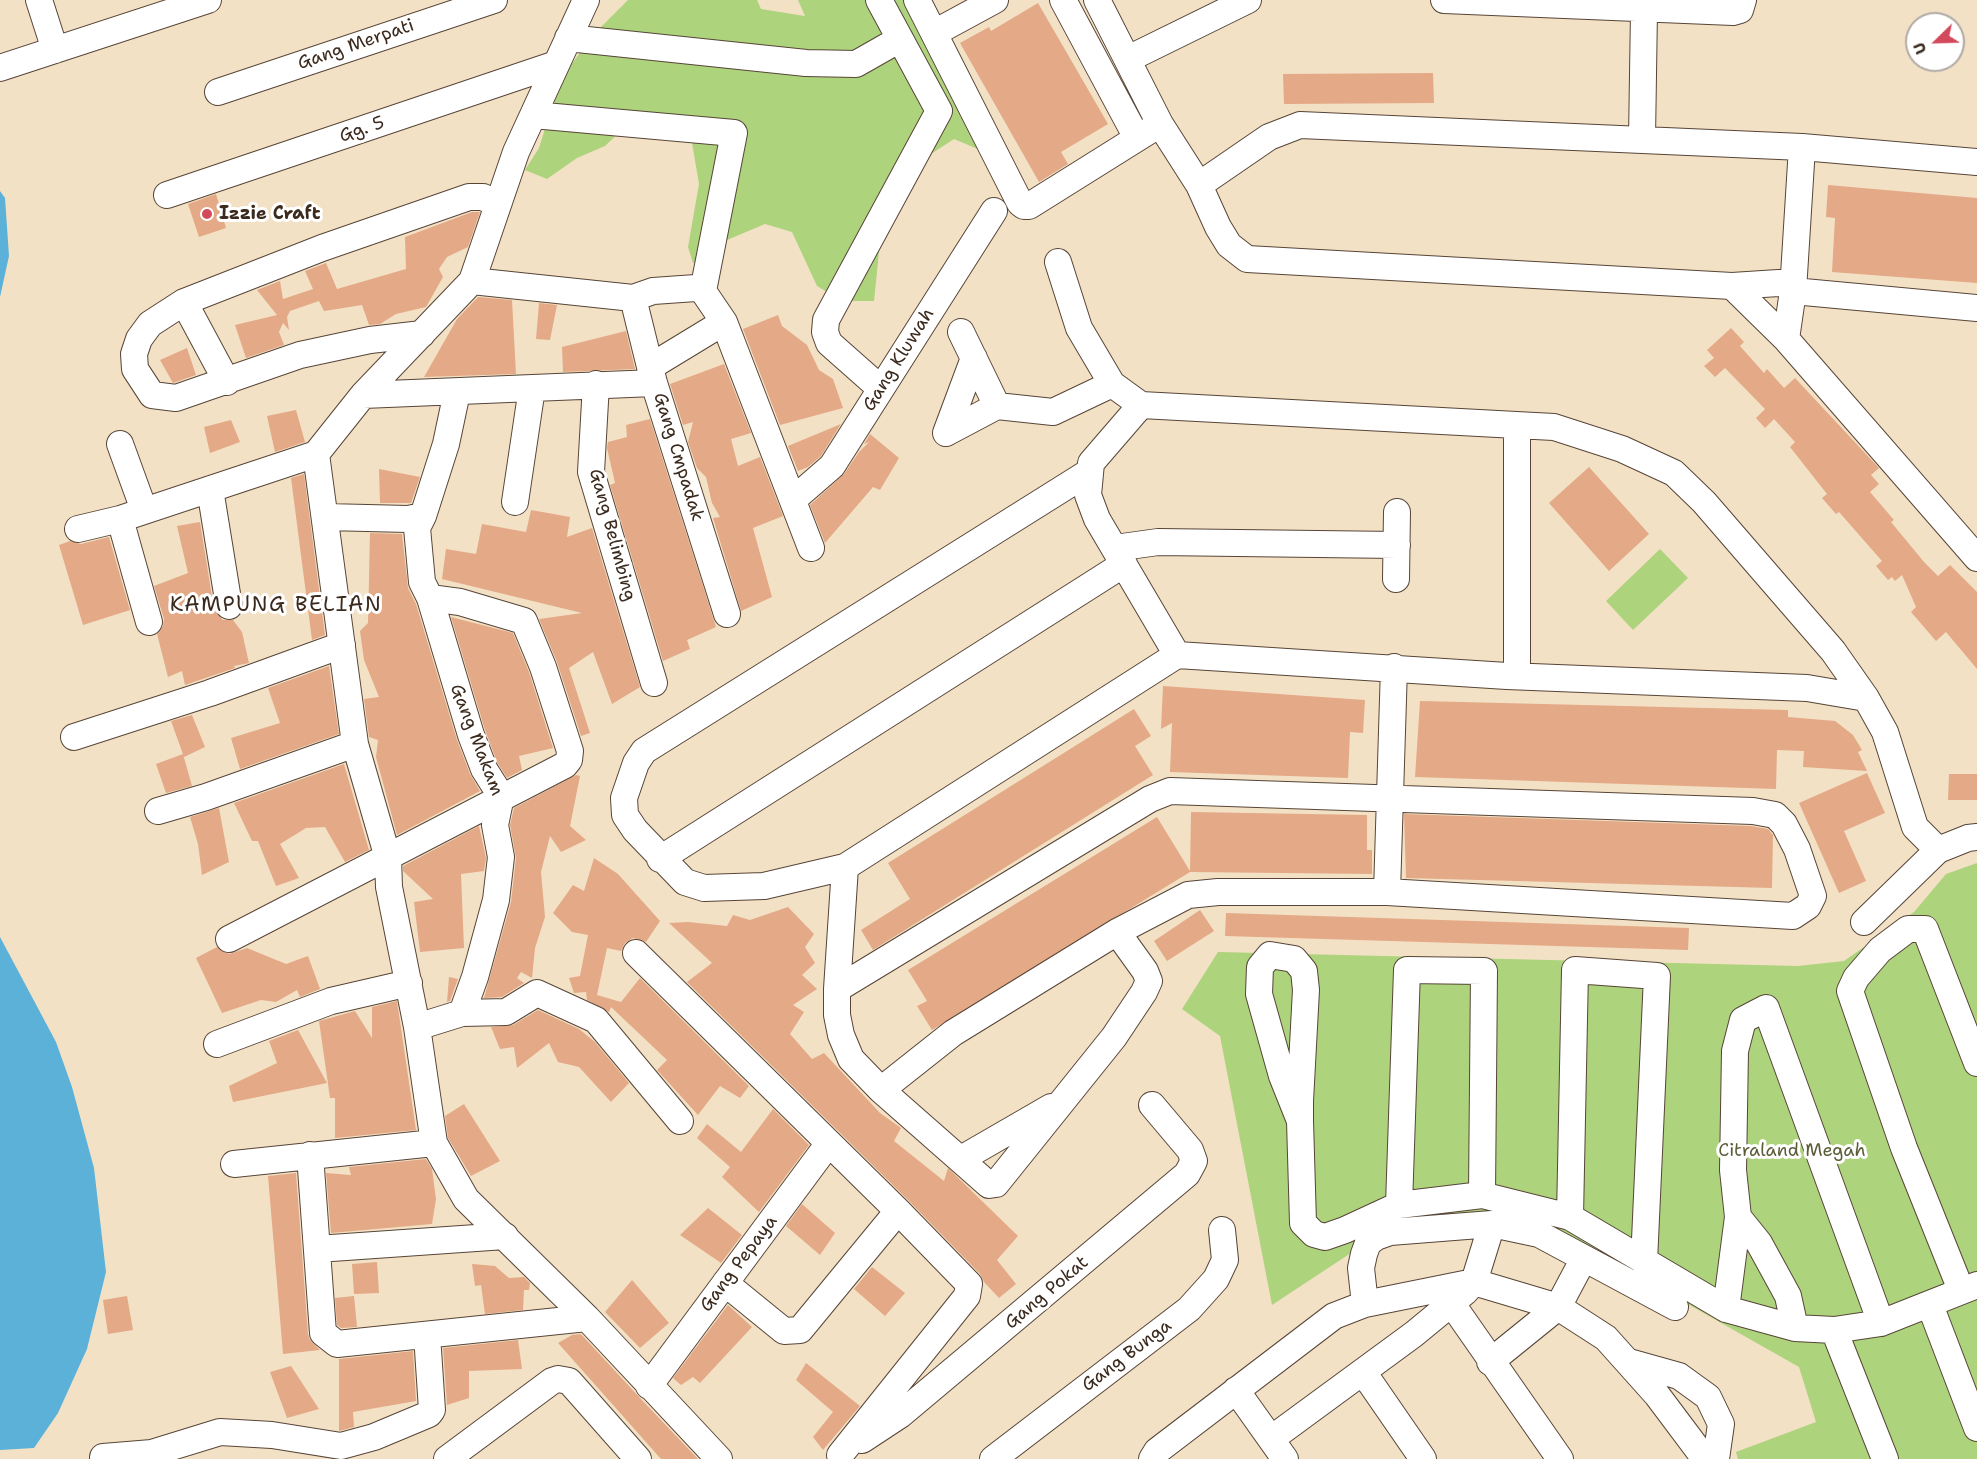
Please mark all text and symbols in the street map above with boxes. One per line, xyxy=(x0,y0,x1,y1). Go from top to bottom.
north arrow xyxy=(1905,12,1965,72)
street label: Gang Merpati xyxy=(295,15,417,75)
text: U xyxy=(1908,39,1932,58)
street label: Gg. 5 xyxy=(337,112,387,148)
place label: Izzie Craft xyxy=(219,203,321,225)
marker: Izzie Craft xyxy=(200,207,214,221)
street label: Gang Kluwah xyxy=(859,304,939,416)
street label: Gang Cmpadak xyxy=(648,390,708,524)
street label: Gang Belimbing xyxy=(584,466,640,604)
district label: KAMPUNG BELIAN xyxy=(170,593,382,619)
street label: Gang Makam xyxy=(445,681,507,799)
park label: Citraland Megah xyxy=(1718,1140,1866,1162)
street label: Gang Pepaya xyxy=(696,1212,782,1316)
street label: Gang Pokat xyxy=(1001,1252,1093,1334)
street label: Gang Bunga xyxy=(1078,1315,1176,1397)

